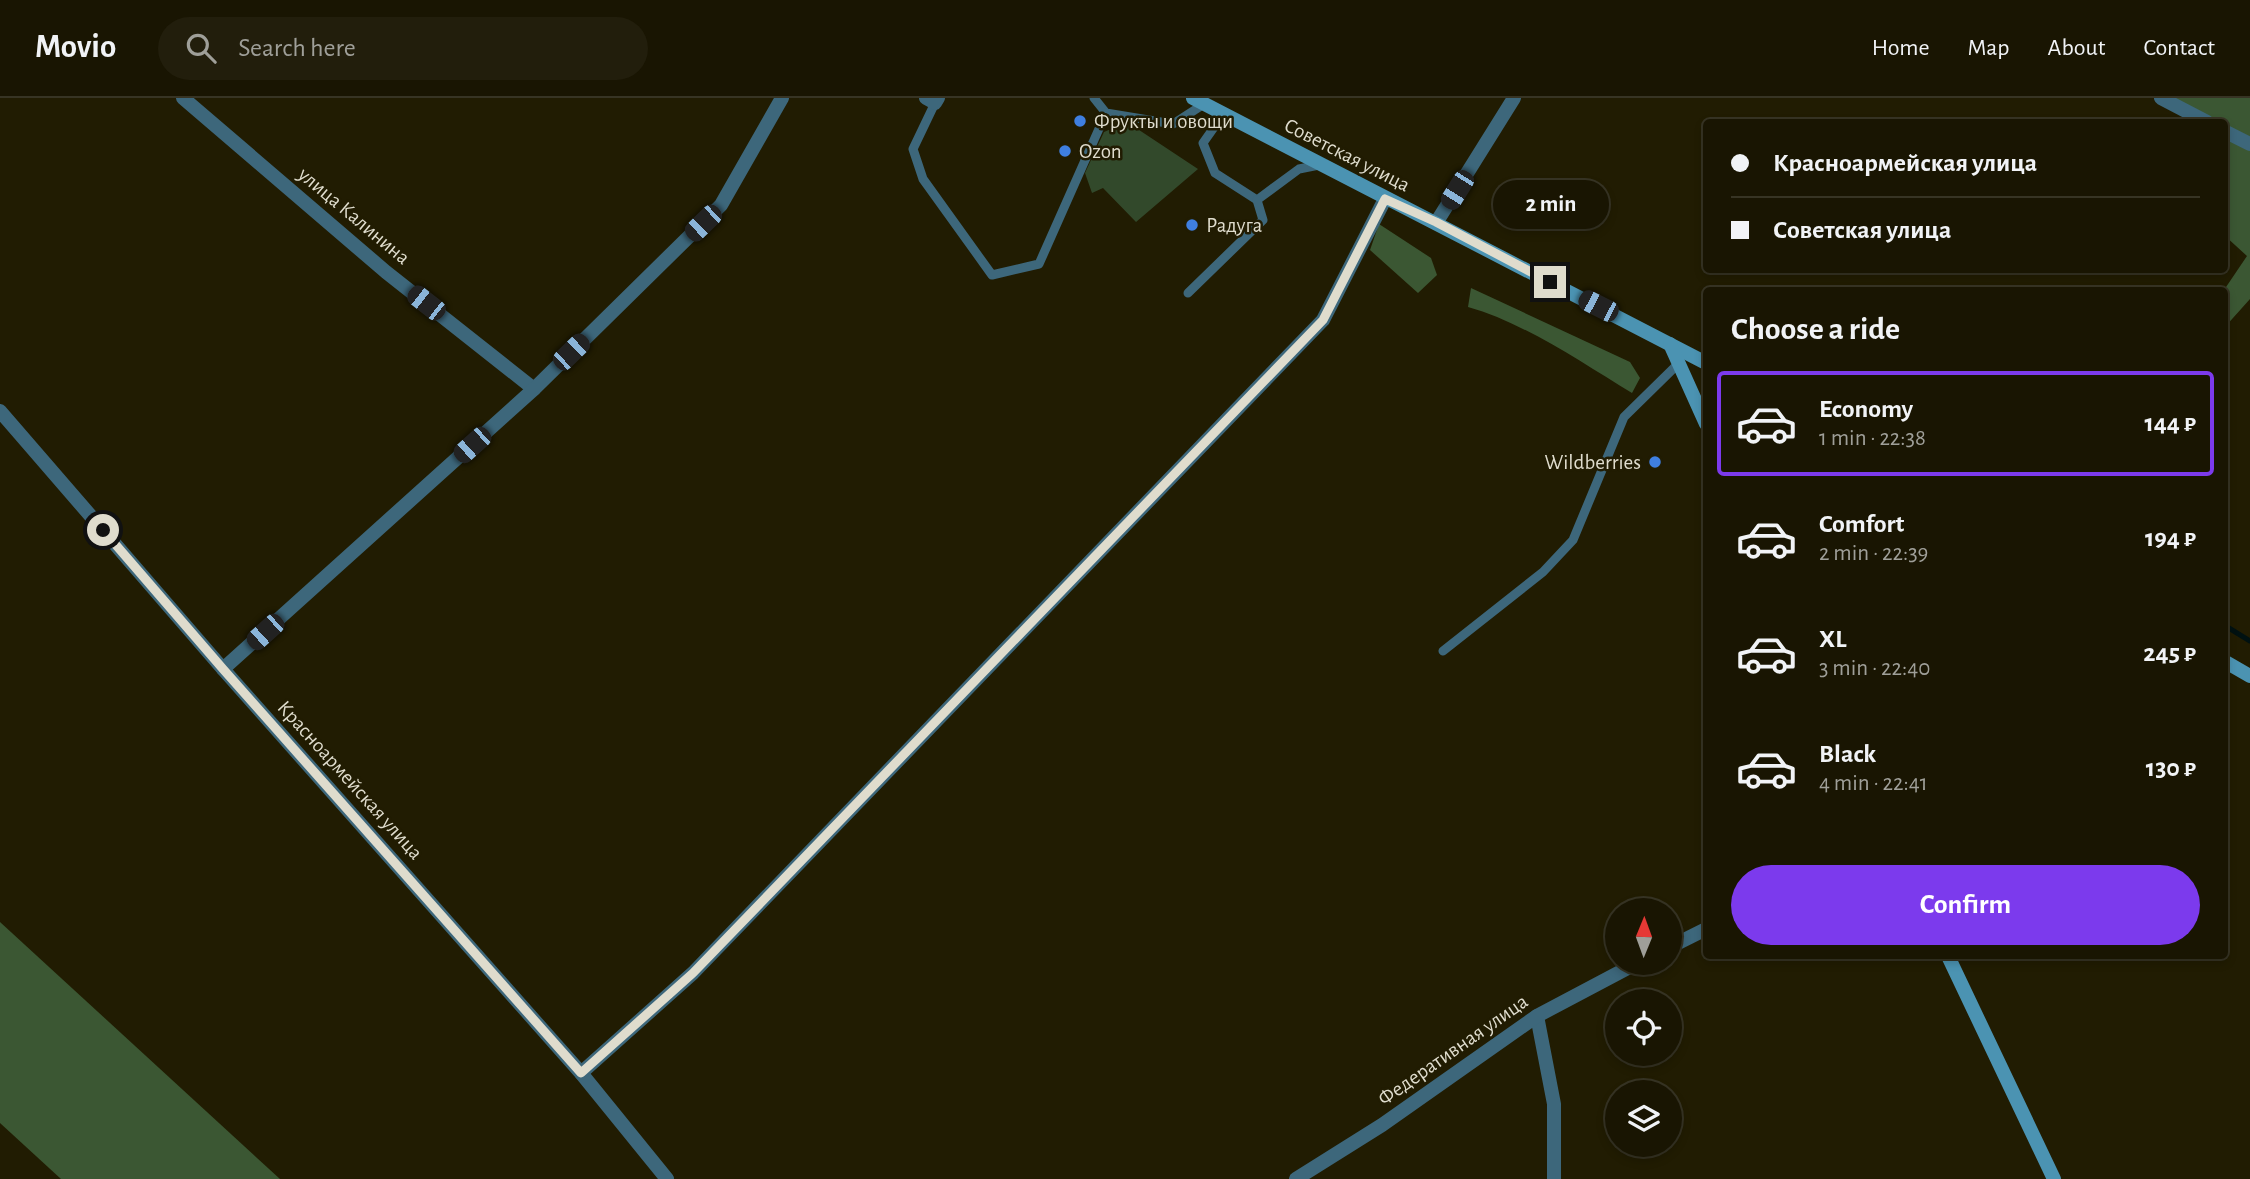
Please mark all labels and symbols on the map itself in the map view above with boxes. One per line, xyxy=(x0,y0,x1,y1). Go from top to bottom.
place label: Фрукты и овощи xyxy=(1094,111,1233,132)
marker: Фрукты и овощи xyxy=(1072,113,1088,129)
street label: Советская улица xyxy=(1281,114,1414,196)
place label: Ozon xyxy=(1079,141,1122,162)
marker: Ozon xyxy=(1057,143,1073,159)
street label: улица Калинина xyxy=(293,163,414,269)
car xyxy=(1437,167,1478,213)
callout: 2 min xyxy=(1492,180,1608,230)
car xyxy=(681,201,726,245)
place label: Радуга xyxy=(1206,215,1263,236)
marker: Радуга xyxy=(1184,217,1200,233)
route end xyxy=(1534,266,1566,298)
car xyxy=(403,282,450,324)
car xyxy=(1575,287,1622,325)
car xyxy=(549,330,594,374)
car xyxy=(450,423,495,467)
place label: Wildberries xyxy=(1545,452,1641,473)
marker: Wildberries xyxy=(1647,454,1663,470)
route start xyxy=(87,514,119,546)
car xyxy=(243,610,288,654)
street label: Красноармейская улица xyxy=(273,697,427,864)
north arrow xyxy=(1605,898,1682,975)
street label: Федеративная улица xyxy=(1374,990,1532,1109)

